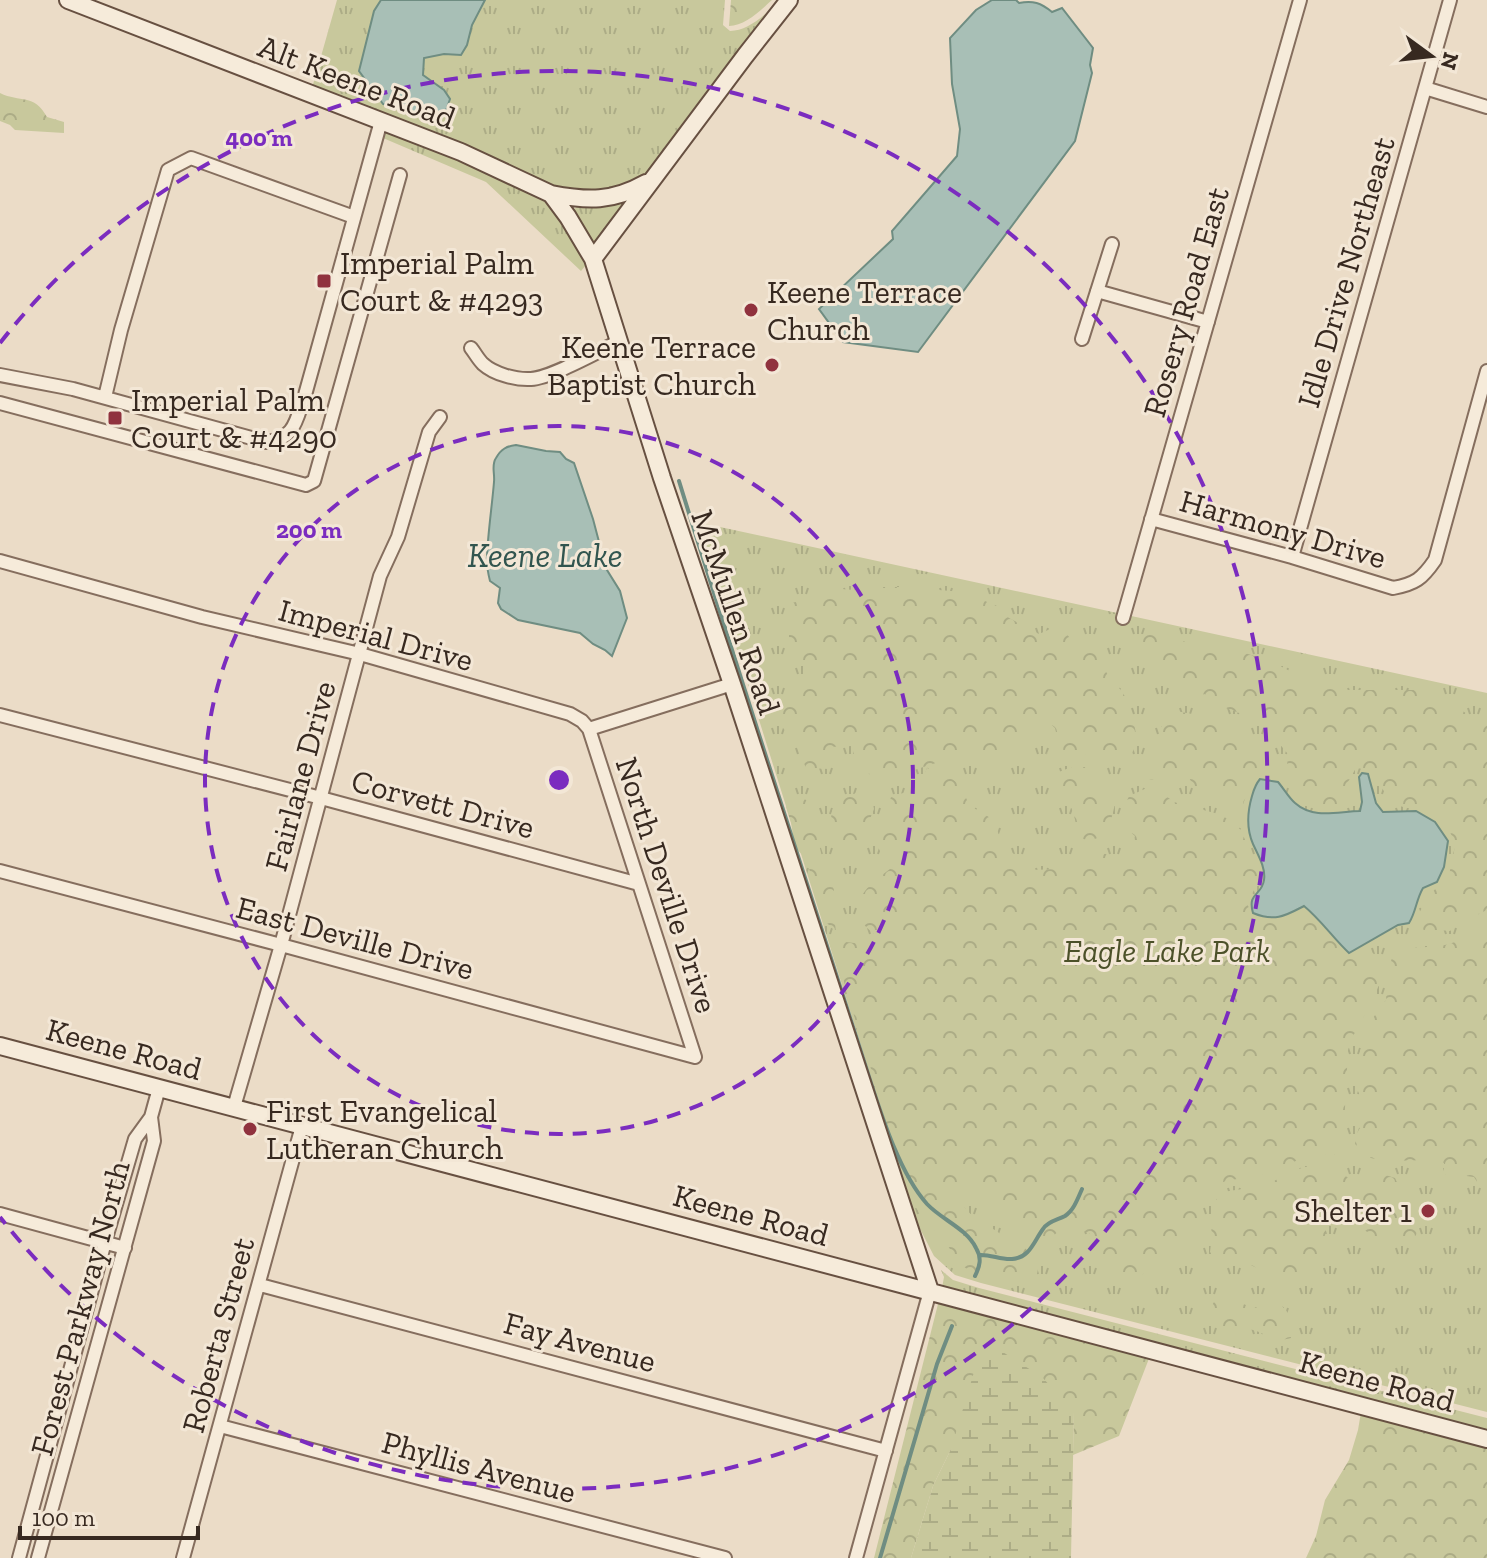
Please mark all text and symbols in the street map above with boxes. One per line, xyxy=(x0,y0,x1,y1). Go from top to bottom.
north arrow xyxy=(1391,16,1471,96)
street label: Alt Keene Road xyxy=(253,27,461,137)
text: N xyxy=(1435,49,1465,73)
text: 400 m xyxy=(226,123,292,152)
street label: Idle Drive Northeast xyxy=(1289,132,1403,412)
street label: Rosery Road East xyxy=(1135,183,1237,421)
place label: Imperial Palm Court & #4293 xyxy=(340,244,544,319)
marker: Imperial Palm Court & #4293 xyxy=(315,272,333,290)
place label: Keene Terrace Church xyxy=(767,273,962,348)
marker: Keene Terrace Church xyxy=(742,301,760,319)
place label: Keene Terrace Baptist Church xyxy=(547,328,756,403)
marker: Keene Terrace Baptist Church xyxy=(763,356,781,374)
place label: Imperial Palm Court & #4290 xyxy=(131,381,337,456)
marker: Imperial Palm Court & #4290 xyxy=(106,409,124,427)
street label: Harmony Drive xyxy=(1176,481,1390,577)
street label: McMullen Road xyxy=(683,505,789,720)
text: 200 m xyxy=(276,515,342,544)
water label: Keene Lake xyxy=(467,535,623,576)
street label: Imperial Drive xyxy=(275,591,477,679)
street label: Fairlane Drive xyxy=(256,677,344,875)
street label: North Deville Drive xyxy=(608,752,726,1018)
street label: Corvett Drive xyxy=(347,761,539,847)
centre of rings xyxy=(545,766,573,794)
street label: East Deville Drive xyxy=(232,888,478,988)
park label: Eagle Lake Park xyxy=(1064,932,1270,970)
street label: Keene Road xyxy=(42,1010,206,1088)
place label: First Evangelical Lutheran Church xyxy=(266,1092,503,1167)
marker: First Evangelical Lutheran Church xyxy=(241,1120,259,1138)
street label: Forest Parkway North xyxy=(22,1156,138,1459)
street label: Keene Road xyxy=(669,1176,833,1254)
place label: Shelter 1 xyxy=(1294,1192,1412,1230)
marker: Shelter 1 xyxy=(1419,1202,1437,1220)
street label: Roberta Street xyxy=(174,1233,262,1437)
street label: Fay Avenue xyxy=(500,1304,660,1380)
street label: Keene Road xyxy=(1295,1342,1459,1420)
street label: Phyllis Avenue xyxy=(378,1423,580,1511)
scale bar xyxy=(20,1490,198,1540)
text: 100 m xyxy=(32,1503,95,1532)

